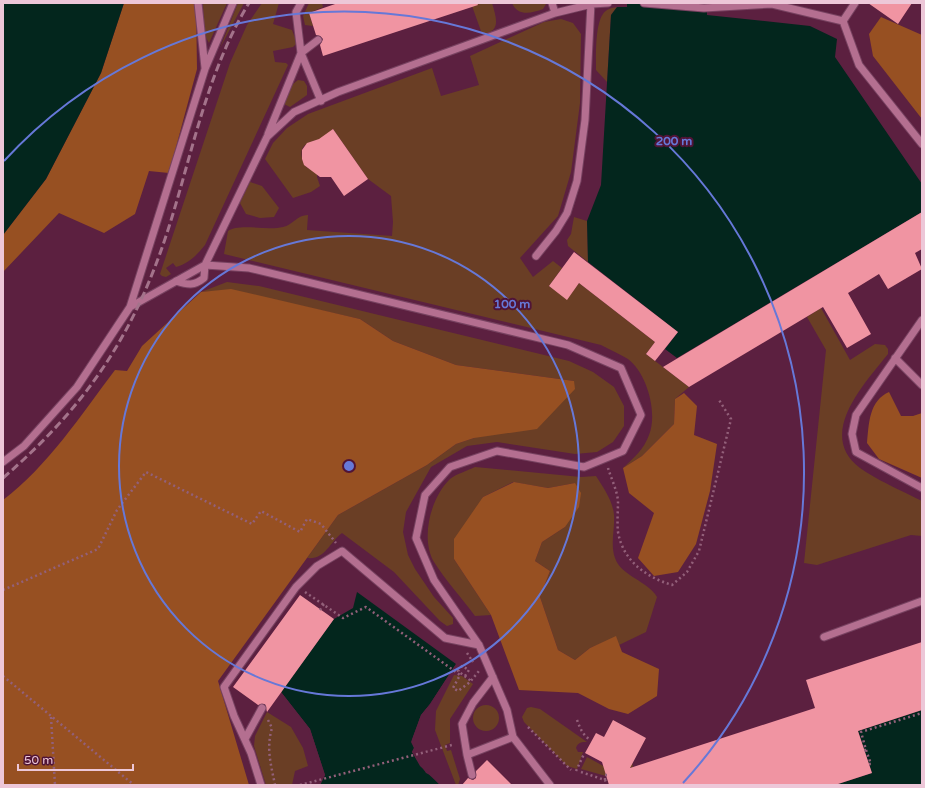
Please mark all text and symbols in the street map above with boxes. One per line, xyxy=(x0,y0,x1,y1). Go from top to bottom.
text: 200 m xyxy=(656,134,692,148)
text: 100 m xyxy=(494,297,530,311)
centre of rings xyxy=(342,459,356,473)
scale bar xyxy=(18,746,133,772)
text: 50 m xyxy=(24,753,53,767)

